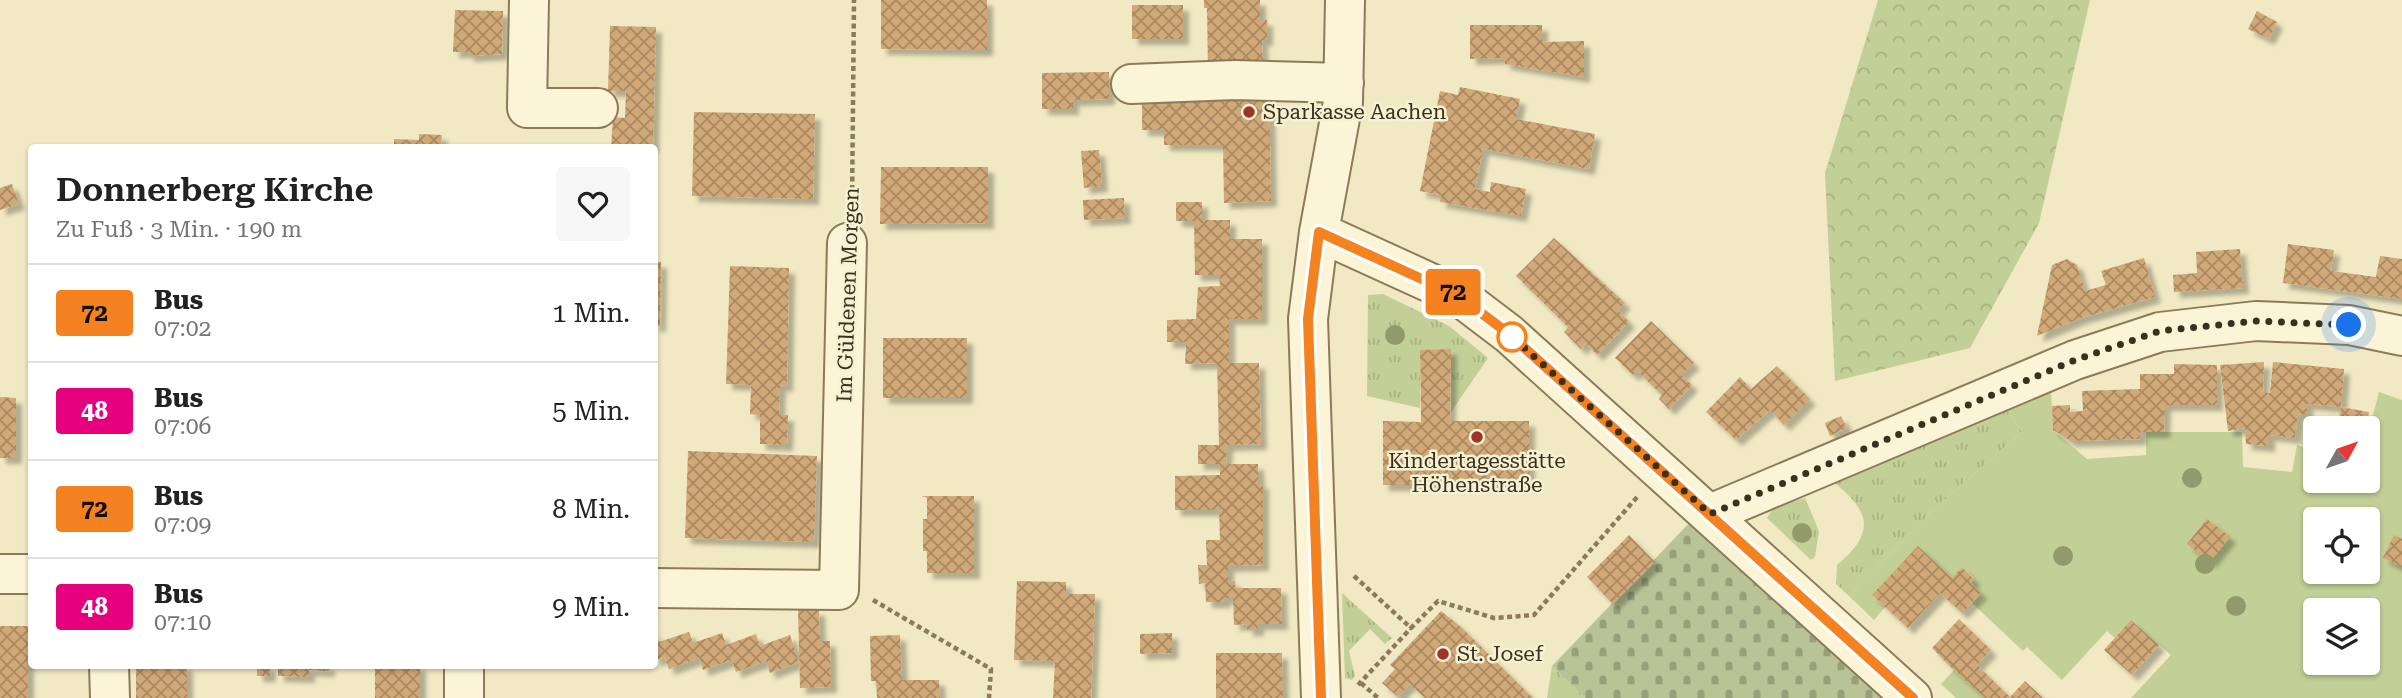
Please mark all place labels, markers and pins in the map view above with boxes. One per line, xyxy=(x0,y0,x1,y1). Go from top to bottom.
place label: Sparkasse Aachen xyxy=(1263,100,1447,124)
marker: Sparkasse Aachen xyxy=(1241,104,1257,120)
unlabelled marker xyxy=(1497,322,1527,352)
marker: Kindertagesstätte Höhenstraße xyxy=(1469,429,1485,445)
place label: Kindertagesstätte Höhenstraße xyxy=(1388,449,1566,497)
place label: St. Josef xyxy=(1457,642,1544,666)
marker: St. Josef xyxy=(1435,646,1451,662)

